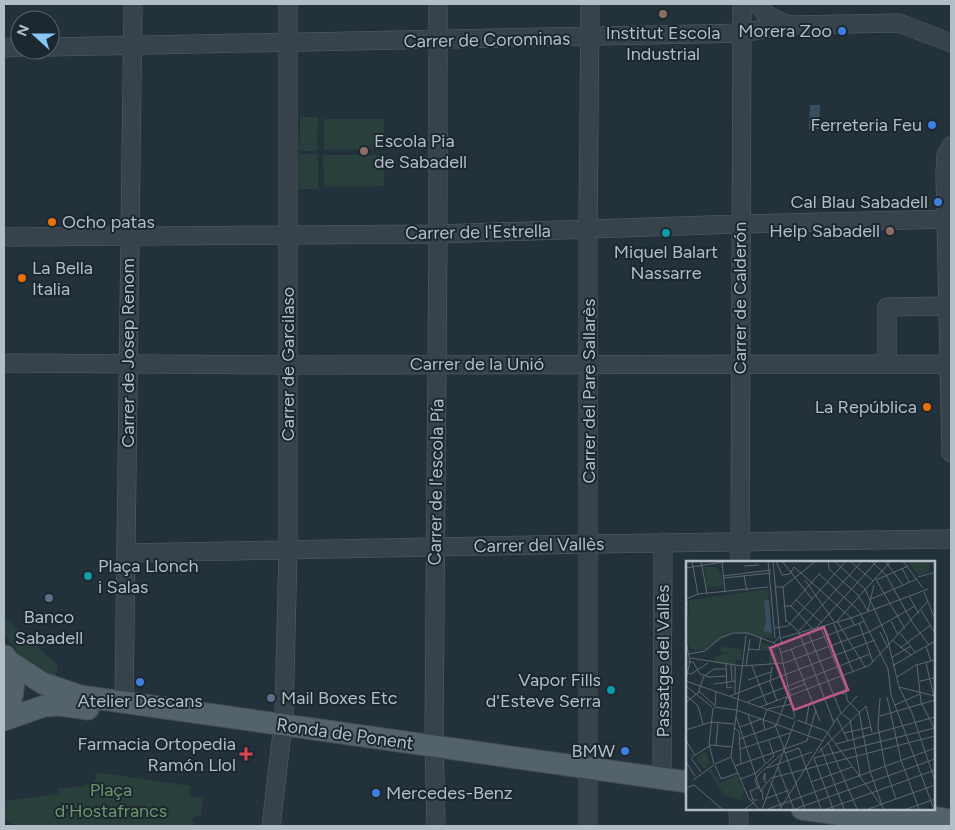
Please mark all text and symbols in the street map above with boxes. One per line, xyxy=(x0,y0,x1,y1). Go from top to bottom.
marker: Institut Escola Industrial xyxy=(657,8,669,20)
north arrow xyxy=(10,10,60,60)
place label: Morera Zoo xyxy=(738,20,832,42)
text: N xyxy=(13,22,33,39)
place label: Institut Escola Industrial xyxy=(606,22,720,65)
marker: Morera Zoo xyxy=(836,25,848,37)
street label: Carrer de Corominas xyxy=(404,28,570,52)
place label: Ferreteria Feu xyxy=(810,114,922,136)
marker: Ferreteria Feu xyxy=(926,119,938,131)
place label: Escola Pia de Sabadell xyxy=(374,130,467,173)
marker: Escola Pia de Sabadell xyxy=(358,145,370,157)
place label: Cal Blau Sabadell xyxy=(791,191,928,213)
marker: Cal Blau Sabadell xyxy=(932,196,944,208)
place label: Ocho patas xyxy=(62,211,155,233)
marker: Ocho patas xyxy=(46,216,58,228)
street label: Carrer de l'Estrella xyxy=(405,220,551,244)
place label: Help Sabadell xyxy=(769,220,880,242)
street label: Carrer de Calderón xyxy=(729,222,751,374)
marker: Help Sabadell xyxy=(884,225,896,237)
marker: Miquel Balart Nassarre xyxy=(660,227,672,239)
place label: Miquel Balart Nassarre xyxy=(614,241,718,284)
place label: La Bella Italia xyxy=(32,257,93,300)
street label: Carrer de Josep Renom xyxy=(117,258,139,448)
marker: La Bella Italia xyxy=(16,272,28,284)
street label: Carrer de Garcilaso xyxy=(277,287,299,441)
street label: Carrer del Pare Sallarès xyxy=(578,299,600,483)
street label: Carrer de la Unió xyxy=(410,353,544,375)
place label: La República xyxy=(815,396,917,418)
street label: Carrer de l'escola Pía xyxy=(424,398,448,566)
marker: La República xyxy=(921,401,933,413)
street label: Carrer del Vallès xyxy=(474,533,604,557)
place label: Plaça Llonch i Salas xyxy=(98,555,199,598)
inset map xyxy=(686,561,935,810)
marker: Plaça Llonch i Salas xyxy=(82,570,94,582)
street label: Passatge del Vallès xyxy=(652,585,674,737)
marker: Banco Sabadell xyxy=(43,592,55,604)
place label: Banco Sabadell xyxy=(15,606,83,649)
place label: Vapor Fills d'Esteve Serra xyxy=(486,669,601,712)
marker: Atelier Descans xyxy=(134,676,146,688)
marker: Vapor Fills d'Esteve Serra xyxy=(605,684,617,696)
place label: Mail Boxes Etc xyxy=(281,687,398,709)
place label: Atelier Descans xyxy=(77,690,203,712)
marker: Mail Boxes Etc xyxy=(265,692,277,704)
street label: Ronda de Ponent xyxy=(275,713,415,755)
place label: Farmacia Ortopedia Ramón Llol xyxy=(77,733,236,776)
place label: BMW xyxy=(571,740,616,762)
marker: BMW xyxy=(619,745,631,757)
marker: Farmacia Ortopedia Ramón Llol xyxy=(240,748,252,760)
park label: Plaça d'Hostafrancs xyxy=(55,779,167,822)
place label: Mercedes-Benz xyxy=(386,782,513,804)
marker: Mercedes-Benz xyxy=(370,787,382,799)

